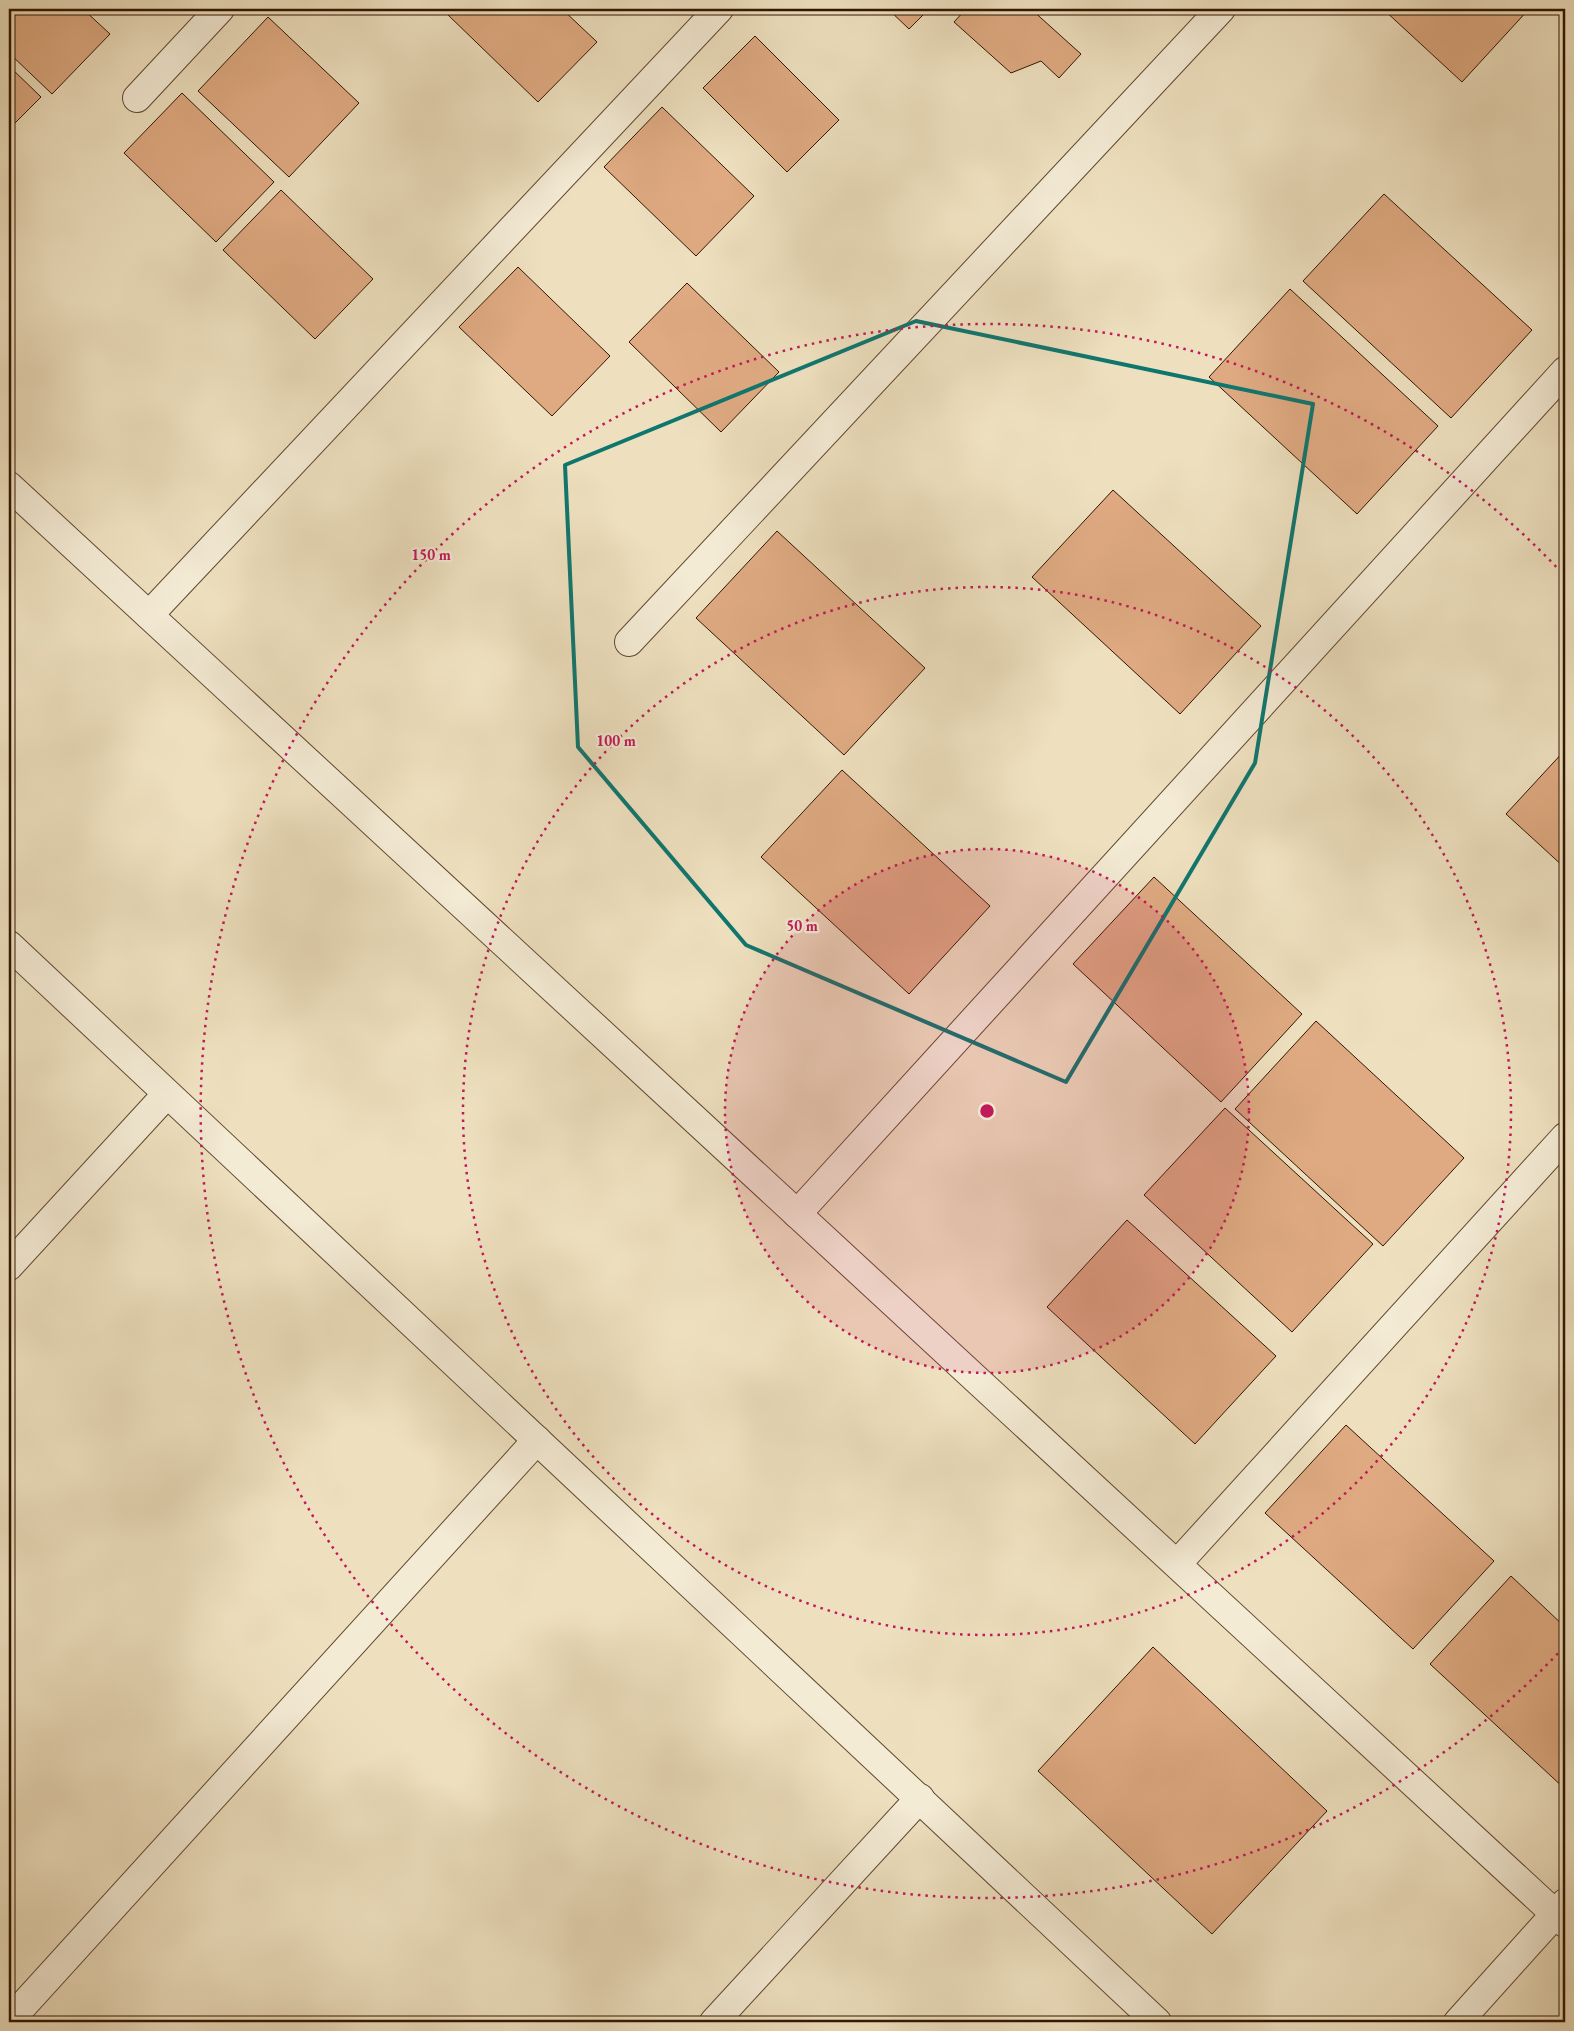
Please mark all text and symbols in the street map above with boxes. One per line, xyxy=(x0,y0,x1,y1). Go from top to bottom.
text: 150 m xyxy=(411,545,451,564)
text: 100 m xyxy=(596,731,636,750)
text: 50 m xyxy=(786,916,818,935)
centre of rings xyxy=(978,1102,996,1120)

